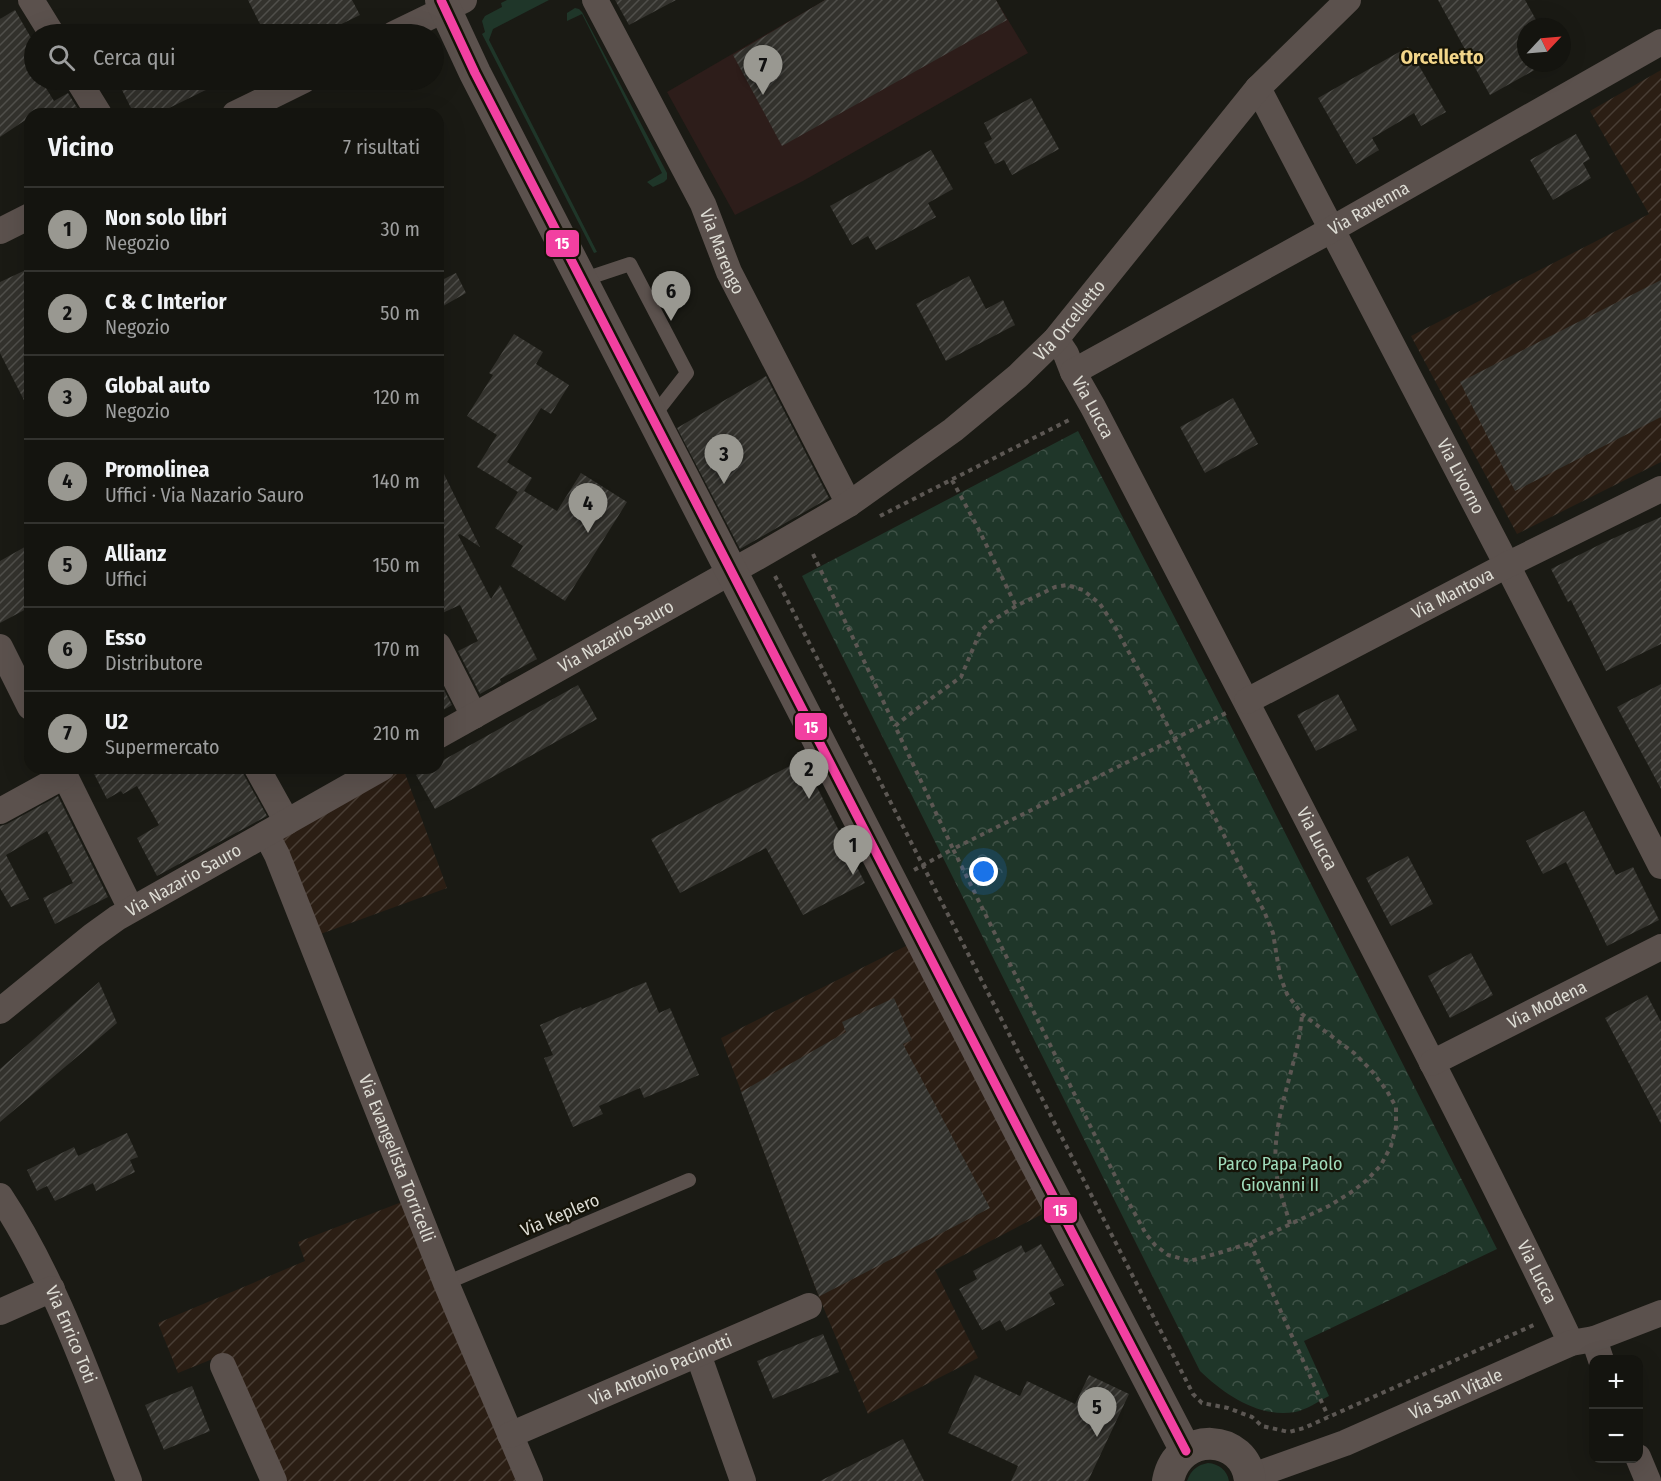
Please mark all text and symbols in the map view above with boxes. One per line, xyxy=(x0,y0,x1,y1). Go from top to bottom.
north arrow xyxy=(1517,18,1571,72)
search box xyxy=(24,24,444,90)
icon: search xyxy=(45,41,78,74)
text: Cerca qui xyxy=(93,44,176,71)
district label: Orcelletto xyxy=(1400,45,1484,69)
pin: 7 xyxy=(744,46,783,95)
text: Vicino xyxy=(48,132,114,163)
text: 7 risultati xyxy=(343,135,420,159)
street label: Via Ravenna xyxy=(1324,176,1413,240)
text: Non solo libri xyxy=(105,204,227,231)
street label: Via Marengo xyxy=(695,206,750,298)
text: 1 xyxy=(63,217,72,241)
text: 30 m xyxy=(380,217,420,241)
line badge: 15 xyxy=(545,229,580,258)
text: Negozio xyxy=(105,231,170,255)
text: 15 xyxy=(555,234,569,253)
pin: 6 xyxy=(652,272,690,321)
street label: Via Orcelletto xyxy=(1029,276,1110,366)
text: C & C Interior xyxy=(105,288,227,315)
text: 2 xyxy=(63,301,72,325)
text: 50 m xyxy=(380,301,420,325)
text: Negozio xyxy=(105,315,170,339)
text: Global auto xyxy=(105,372,210,399)
street label: Via Lucca xyxy=(1067,372,1119,443)
text: 3 xyxy=(63,385,72,409)
text: 120 m xyxy=(373,385,420,409)
text: Negozio xyxy=(105,399,170,423)
pin: 3 xyxy=(704,434,744,484)
street label: Via Livorno xyxy=(1432,435,1489,518)
text: Promolinea xyxy=(105,456,209,483)
text: 4 xyxy=(62,469,73,493)
text: 140 m xyxy=(372,469,420,493)
text: Uffici · Via Nazario Sauro xyxy=(105,483,304,507)
pin: 4 xyxy=(568,484,608,533)
text: Allianz xyxy=(105,540,166,567)
text: 5 xyxy=(63,553,72,577)
text: 150 m xyxy=(373,553,420,577)
street label: Via Mantova xyxy=(1408,563,1497,624)
text: Uffici xyxy=(105,567,147,591)
street label: Via Nazario Sauro xyxy=(554,595,678,678)
text: Esso xyxy=(105,624,146,651)
text: 6 xyxy=(62,637,73,661)
text: 170 m xyxy=(374,637,420,661)
text: Distributore xyxy=(105,651,203,675)
text: U2 xyxy=(105,708,128,735)
line badge: 15 xyxy=(794,712,828,741)
text: 15 xyxy=(804,718,818,737)
text: 7 xyxy=(63,721,72,745)
text: 210 m xyxy=(373,721,420,745)
text: Supermercato xyxy=(105,735,219,759)
pin: 2 xyxy=(790,750,828,799)
street label: Via Lucca xyxy=(1292,804,1342,874)
pin: 1 xyxy=(834,826,872,875)
street label: Via Nazario Sauro xyxy=(122,839,245,922)
your location xyxy=(969,857,998,886)
street label: Via Modena xyxy=(1504,975,1591,1034)
street label: Via Evangelista Torricelli xyxy=(354,1072,440,1245)
park label: Parco Papa Paolo Giovanni II xyxy=(1218,1153,1342,1196)
street label: Via Keplero xyxy=(517,1189,603,1241)
line badge: 15 xyxy=(1043,1196,1078,1224)
text: 15 xyxy=(1053,1201,1067,1220)
street label: Via Lucca xyxy=(1512,1237,1562,1307)
street label: Via Enrico Toti xyxy=(40,1282,101,1387)
street label: Via Antonio Pacinotti xyxy=(586,1330,735,1411)
map controls xyxy=(1589,1355,1643,1463)
button: + xyxy=(1589,1355,1643,1409)
street label: Via San Vitale xyxy=(1406,1364,1506,1424)
pin: 5 xyxy=(1078,1388,1116,1437)
button: − xyxy=(1589,1409,1643,1463)

